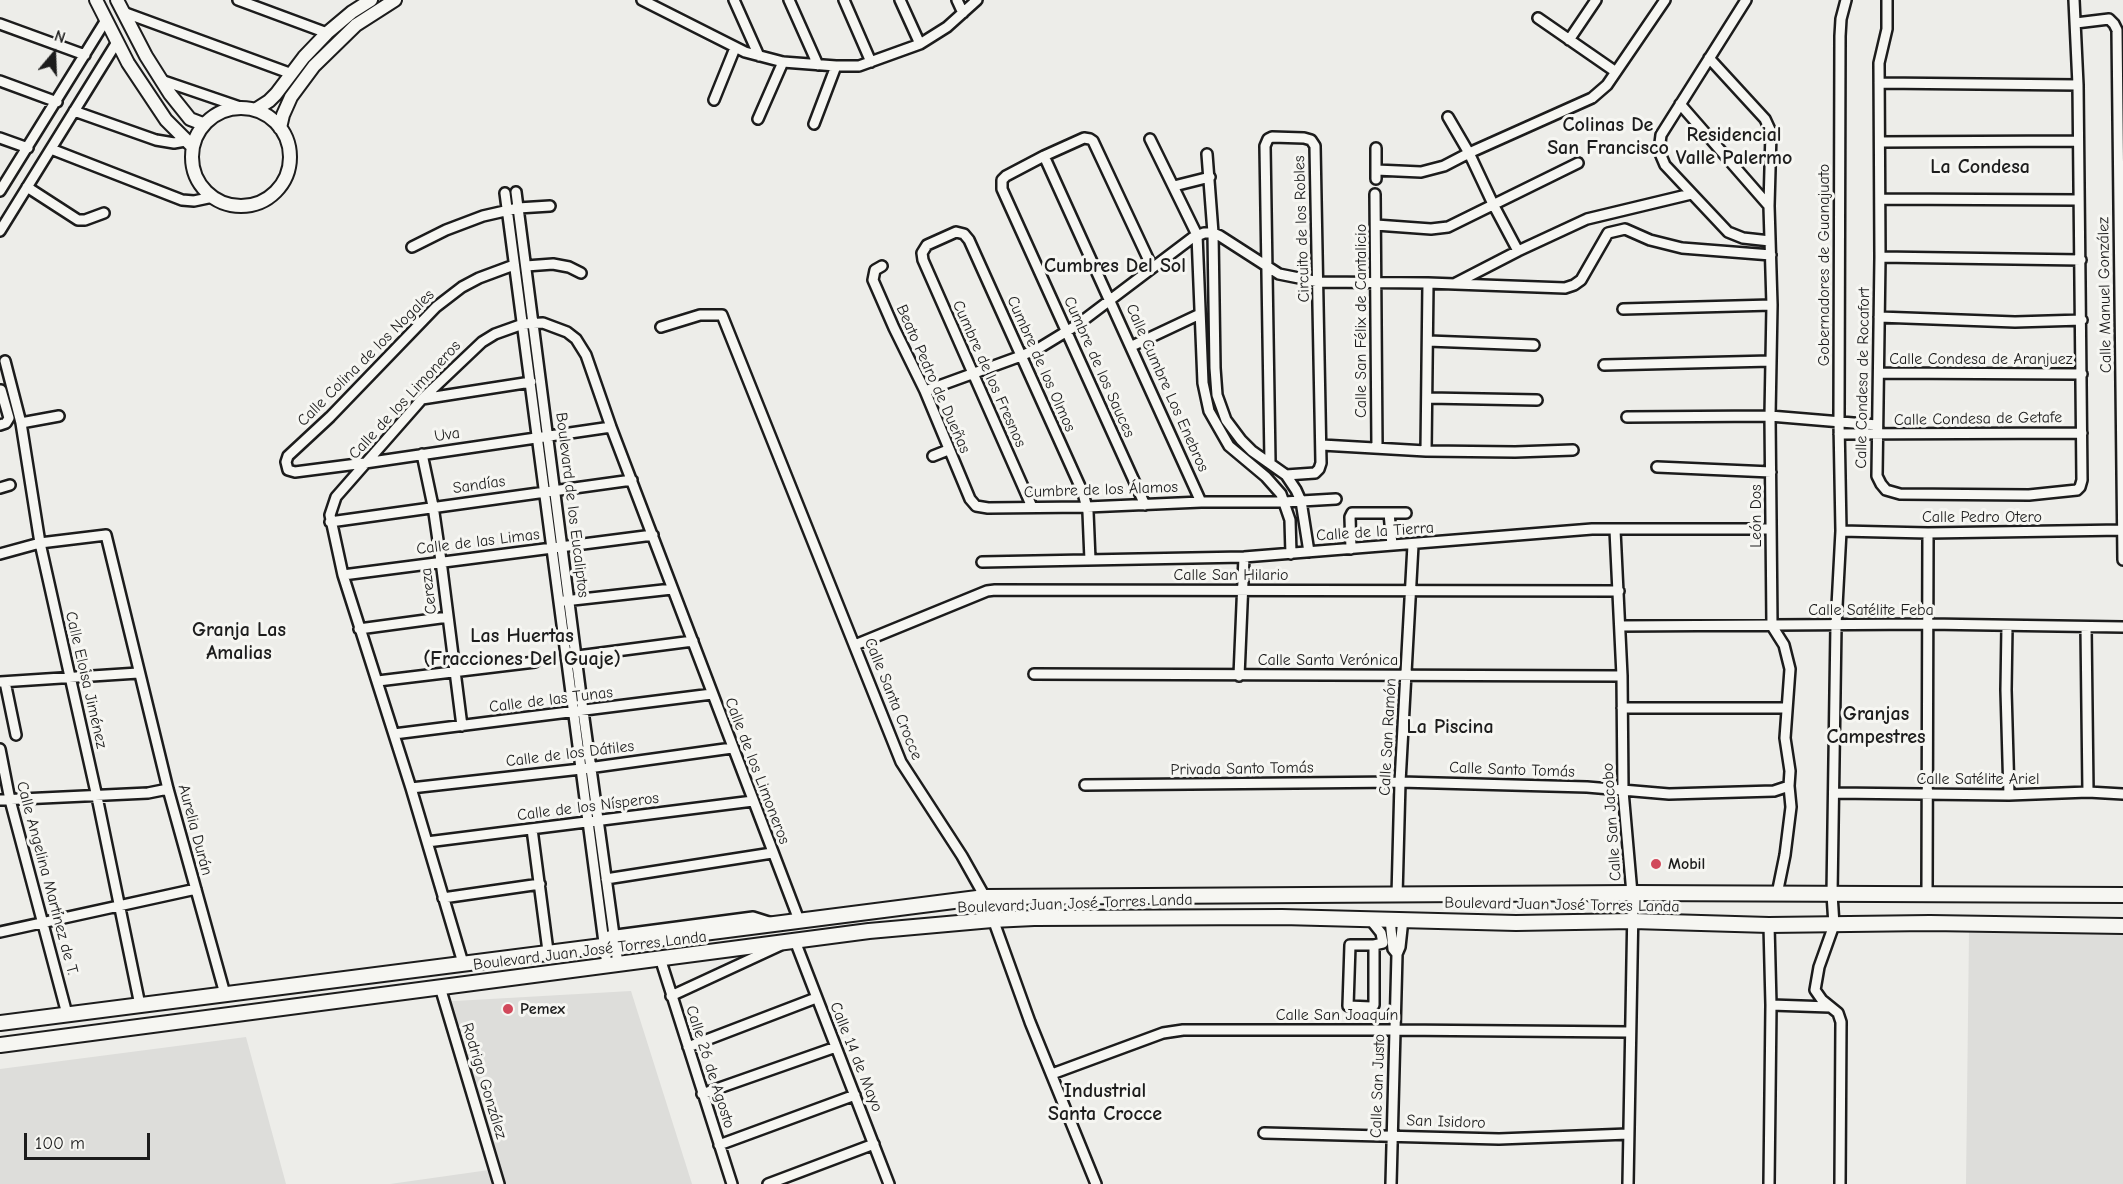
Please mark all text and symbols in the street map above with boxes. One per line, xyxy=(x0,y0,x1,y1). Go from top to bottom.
north arrow xyxy=(24,24,84,84)
text: N xyxy=(52,27,68,47)
district label: Colinas De San Francisco xyxy=(1547,113,1669,160)
district label: Residencial Valle Palermo xyxy=(1676,123,1792,170)
street label: Circuito de los Robles xyxy=(1290,155,1314,303)
district label: La Condesa xyxy=(1930,155,2030,179)
street label: Gobernadores de Guanajuato xyxy=(1814,164,1834,366)
street label: Calle Manuel González xyxy=(2094,217,2116,373)
street label: Calle San Félix de Cantalicio xyxy=(1351,224,1371,418)
district label: Cumbres Del Sol xyxy=(1044,254,1186,278)
street label: Calle Colina de los Nogales xyxy=(293,285,439,431)
street label: Calle Condesa de Rocafort xyxy=(1852,287,1874,469)
street label: Cumbre de los Olmos xyxy=(1002,293,1080,435)
street label: Cumbre de los Sauces xyxy=(1059,293,1139,441)
street label: Cumbre de los Fresnos xyxy=(948,298,1030,450)
street label: Calle Cumbre Los Enebros xyxy=(1121,301,1213,475)
street label: Beato Pedro de Dueñas xyxy=(892,302,974,456)
street label: Calle de los Limoneros xyxy=(345,337,465,463)
street label: Calle Condesa de Aranjuez xyxy=(1889,349,2073,369)
street label: Calle Condesa de Getafe xyxy=(1894,408,2062,430)
street label: Boulevard de los Eucaliptos xyxy=(551,411,593,599)
street label: Uva xyxy=(433,424,461,446)
street label: Sandías xyxy=(451,472,507,498)
street label: Cumbre de los Álamos xyxy=(1024,478,1178,502)
street label: León Dos xyxy=(1746,484,1766,548)
street label: Calle Pedro Otero xyxy=(1922,507,2042,527)
street label: Calle de la Tierra xyxy=(1315,518,1435,546)
street label: Calle de las Limas xyxy=(415,525,541,559)
street label: Calle San Hilario xyxy=(1173,565,1289,585)
street label: Cereza xyxy=(417,567,441,615)
street label: Calle Satélite Feba xyxy=(1808,600,1934,620)
street label: Calle Eloisa Jiménez xyxy=(61,610,111,750)
district label: Granja Las Amalias xyxy=(192,618,286,665)
district label: Las Huertas (Fracciones Del Guaje) xyxy=(423,624,621,671)
street label: Calle Santa Crocce xyxy=(860,635,926,763)
street label: Calle Santa Verónica xyxy=(1258,650,1398,670)
street label: Calle San Ramón xyxy=(1375,678,1401,796)
street label: Calle de las Tunas xyxy=(488,683,614,717)
street label: Calle de los Limoneros xyxy=(720,695,794,847)
district label: Granjas Campestres xyxy=(1826,702,1926,749)
district label: La Piscina xyxy=(1406,715,1494,739)
street label: Calle de los Dátiles xyxy=(505,737,635,771)
street label: Privada Santo Tomás xyxy=(1170,758,1314,780)
street label: Calle Santo Tomás xyxy=(1449,758,1575,782)
street label: Calle San Jacobo xyxy=(1598,762,1626,882)
street label: Calle Satélite Ariel xyxy=(1916,769,2040,789)
street label: Calle Angelina Martínez de T. xyxy=(12,779,82,977)
street label: Aurelia Durán xyxy=(174,782,216,878)
street label: Calle de los Nísperos xyxy=(516,789,660,825)
place label: Mobil xyxy=(1668,854,1705,874)
marker: Mobil xyxy=(1649,857,1663,871)
street label: Boulevard Juan José Torres Landa xyxy=(957,890,1193,918)
street label: Boulevard Juan José Torres Landa xyxy=(1444,893,1680,917)
street label: Boulevard Juan José Torres Landa xyxy=(472,927,708,975)
place label: Pemex xyxy=(520,999,565,1019)
street label: Calle 14 de Mayo xyxy=(825,999,887,1115)
marker: Pemex xyxy=(501,1002,515,1016)
street label: Calle 26 de Agosto xyxy=(681,1003,739,1131)
street label: Calle San Joaquín xyxy=(1276,1005,1398,1025)
street label: Rodrigo González xyxy=(457,1021,511,1141)
street label: Calle San Justo xyxy=(1367,1033,1389,1139)
district label: Industrial Santa Crocce xyxy=(1048,1079,1162,1126)
street label: San Isidoro xyxy=(1406,1111,1486,1133)
scale bar xyxy=(27,1121,153,1159)
text: 100 m xyxy=(35,1133,85,1154)

